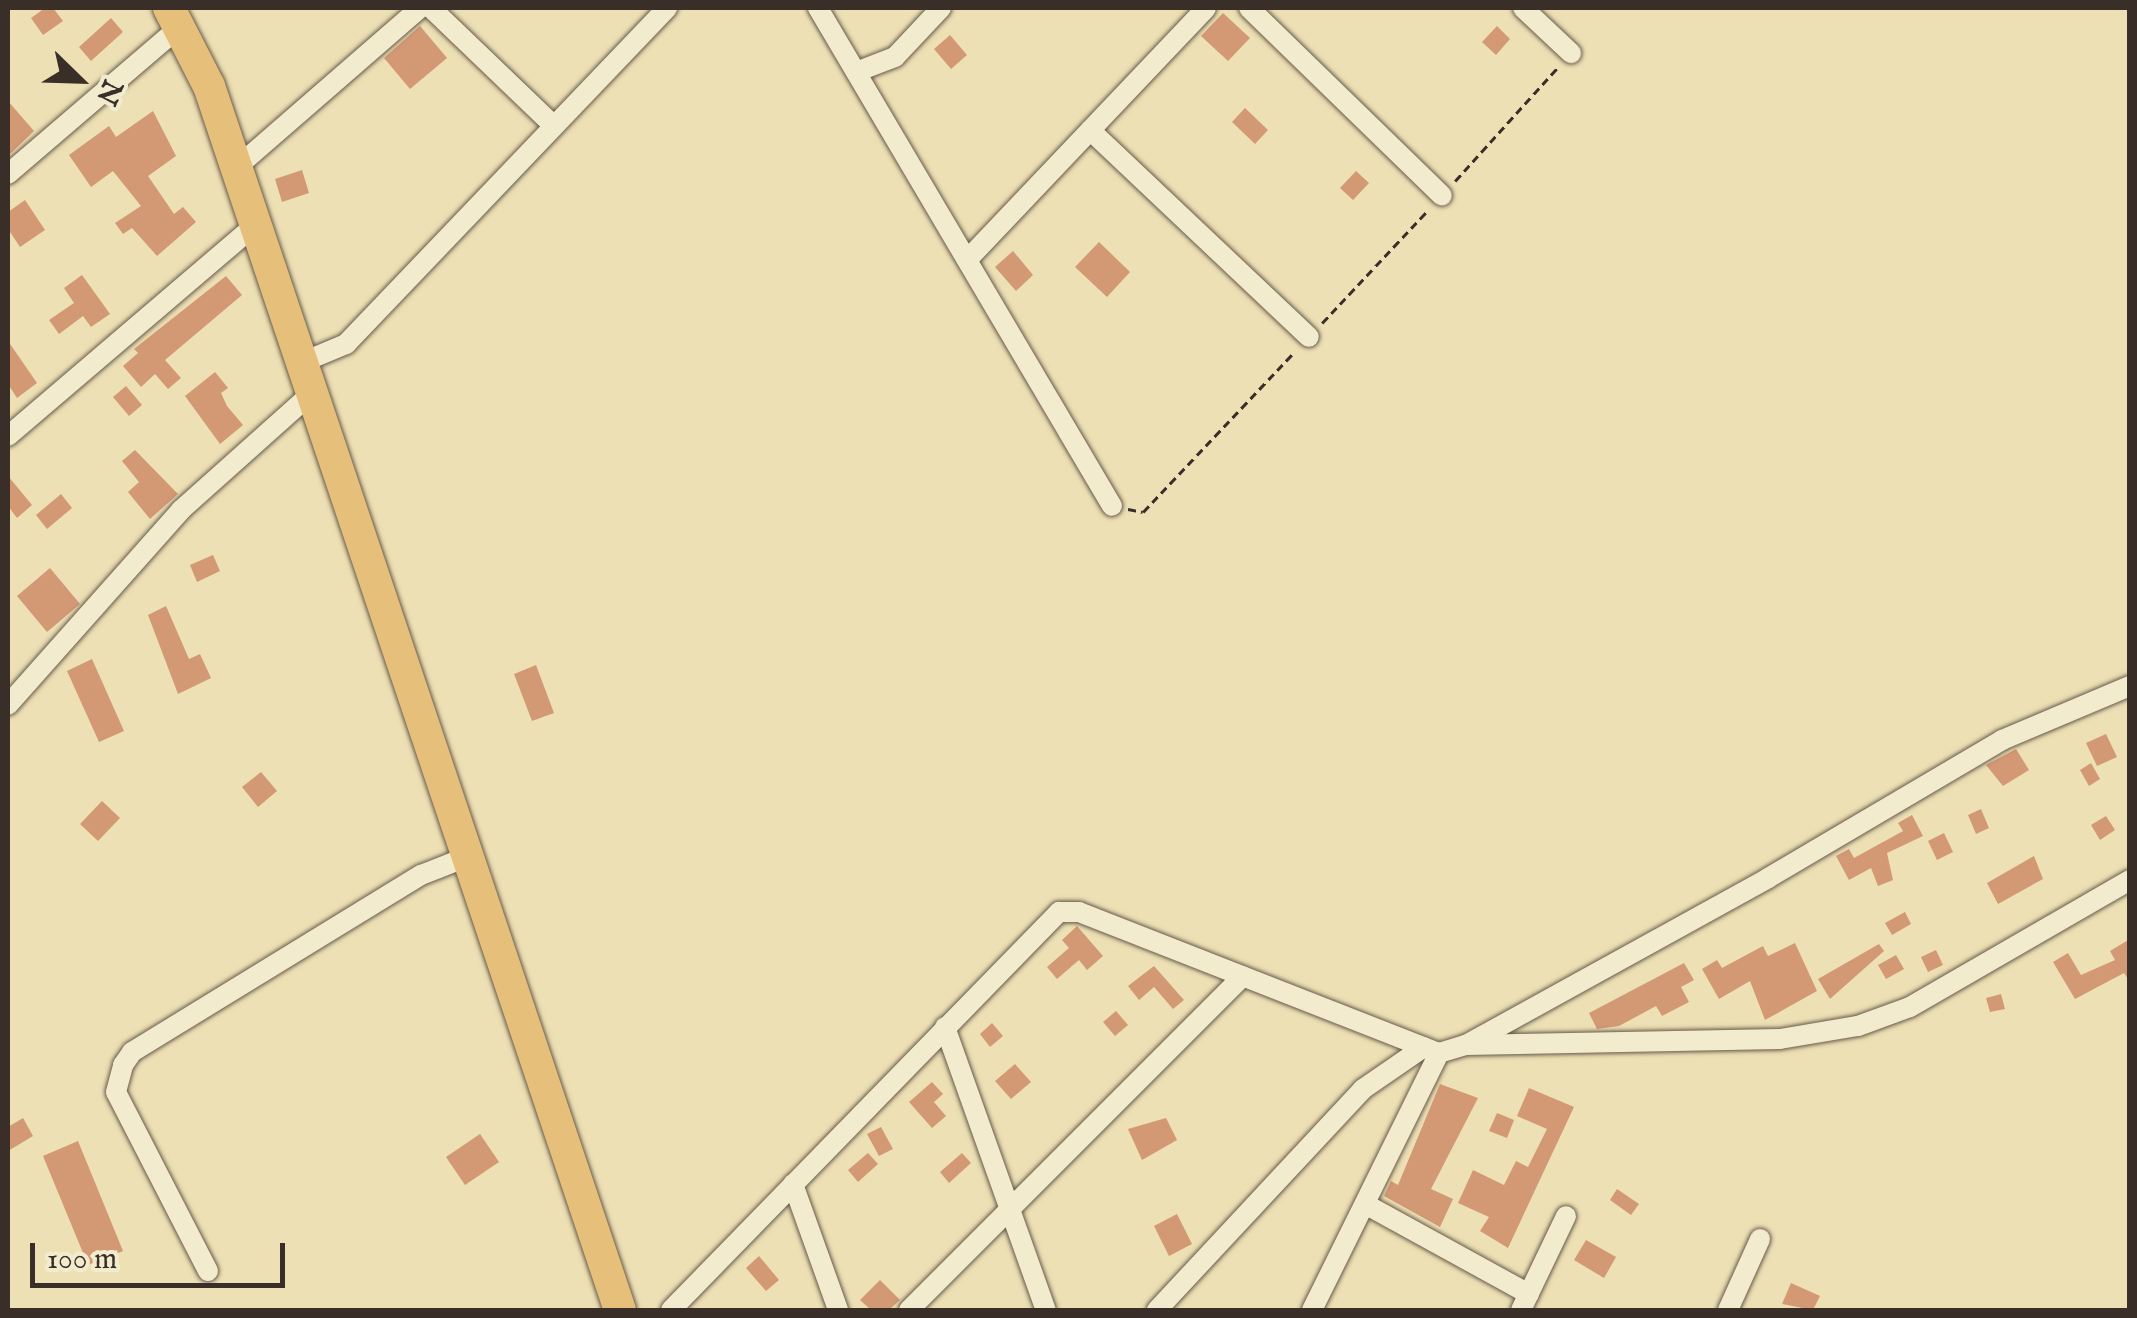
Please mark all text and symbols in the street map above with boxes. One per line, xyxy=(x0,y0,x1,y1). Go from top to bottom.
north arrow xyxy=(30,30,130,130)
text: N xyxy=(87,74,129,110)
scale bar xyxy=(35,1223,290,1285)
text: 100 m xyxy=(47,1241,117,1279)

